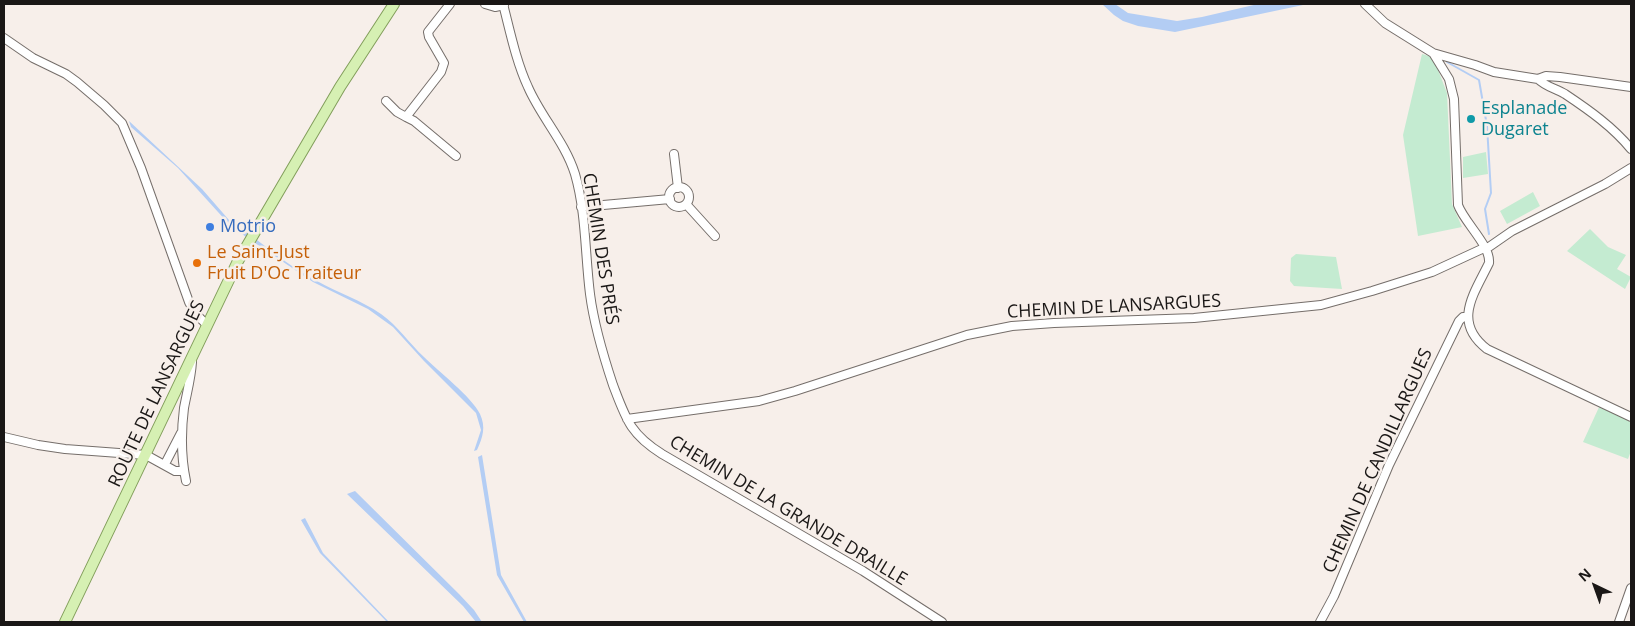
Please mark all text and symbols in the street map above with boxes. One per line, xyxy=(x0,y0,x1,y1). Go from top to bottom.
place label: Esplanade Dugaret xyxy=(1481,98,1567,140)
marker: Esplanade Dugaret xyxy=(1465,113,1477,125)
street label: CHEMIN DES PRÉS xyxy=(577,172,623,326)
place label: Motrio xyxy=(220,216,276,238)
marker: Motrio xyxy=(204,221,216,233)
place label: Le Saint-Just Fruit D'Oc Traiteur xyxy=(207,242,361,284)
marker: Le Saint-Just Fruit D'Oc Traiteur xyxy=(191,257,203,269)
street label: CHEMIN DE LANSARGUES xyxy=(1006,291,1222,323)
street label: ROUTE DE LANSARGUES xyxy=(104,297,210,491)
street label: CHEMIN DE CANDILLARGUES xyxy=(1319,345,1437,577)
street label: CHEMIN DE LA GRANDE DRAILLE xyxy=(665,431,911,591)
north arrow xyxy=(1570,561,1620,611)
text: N xyxy=(1574,564,1595,585)

